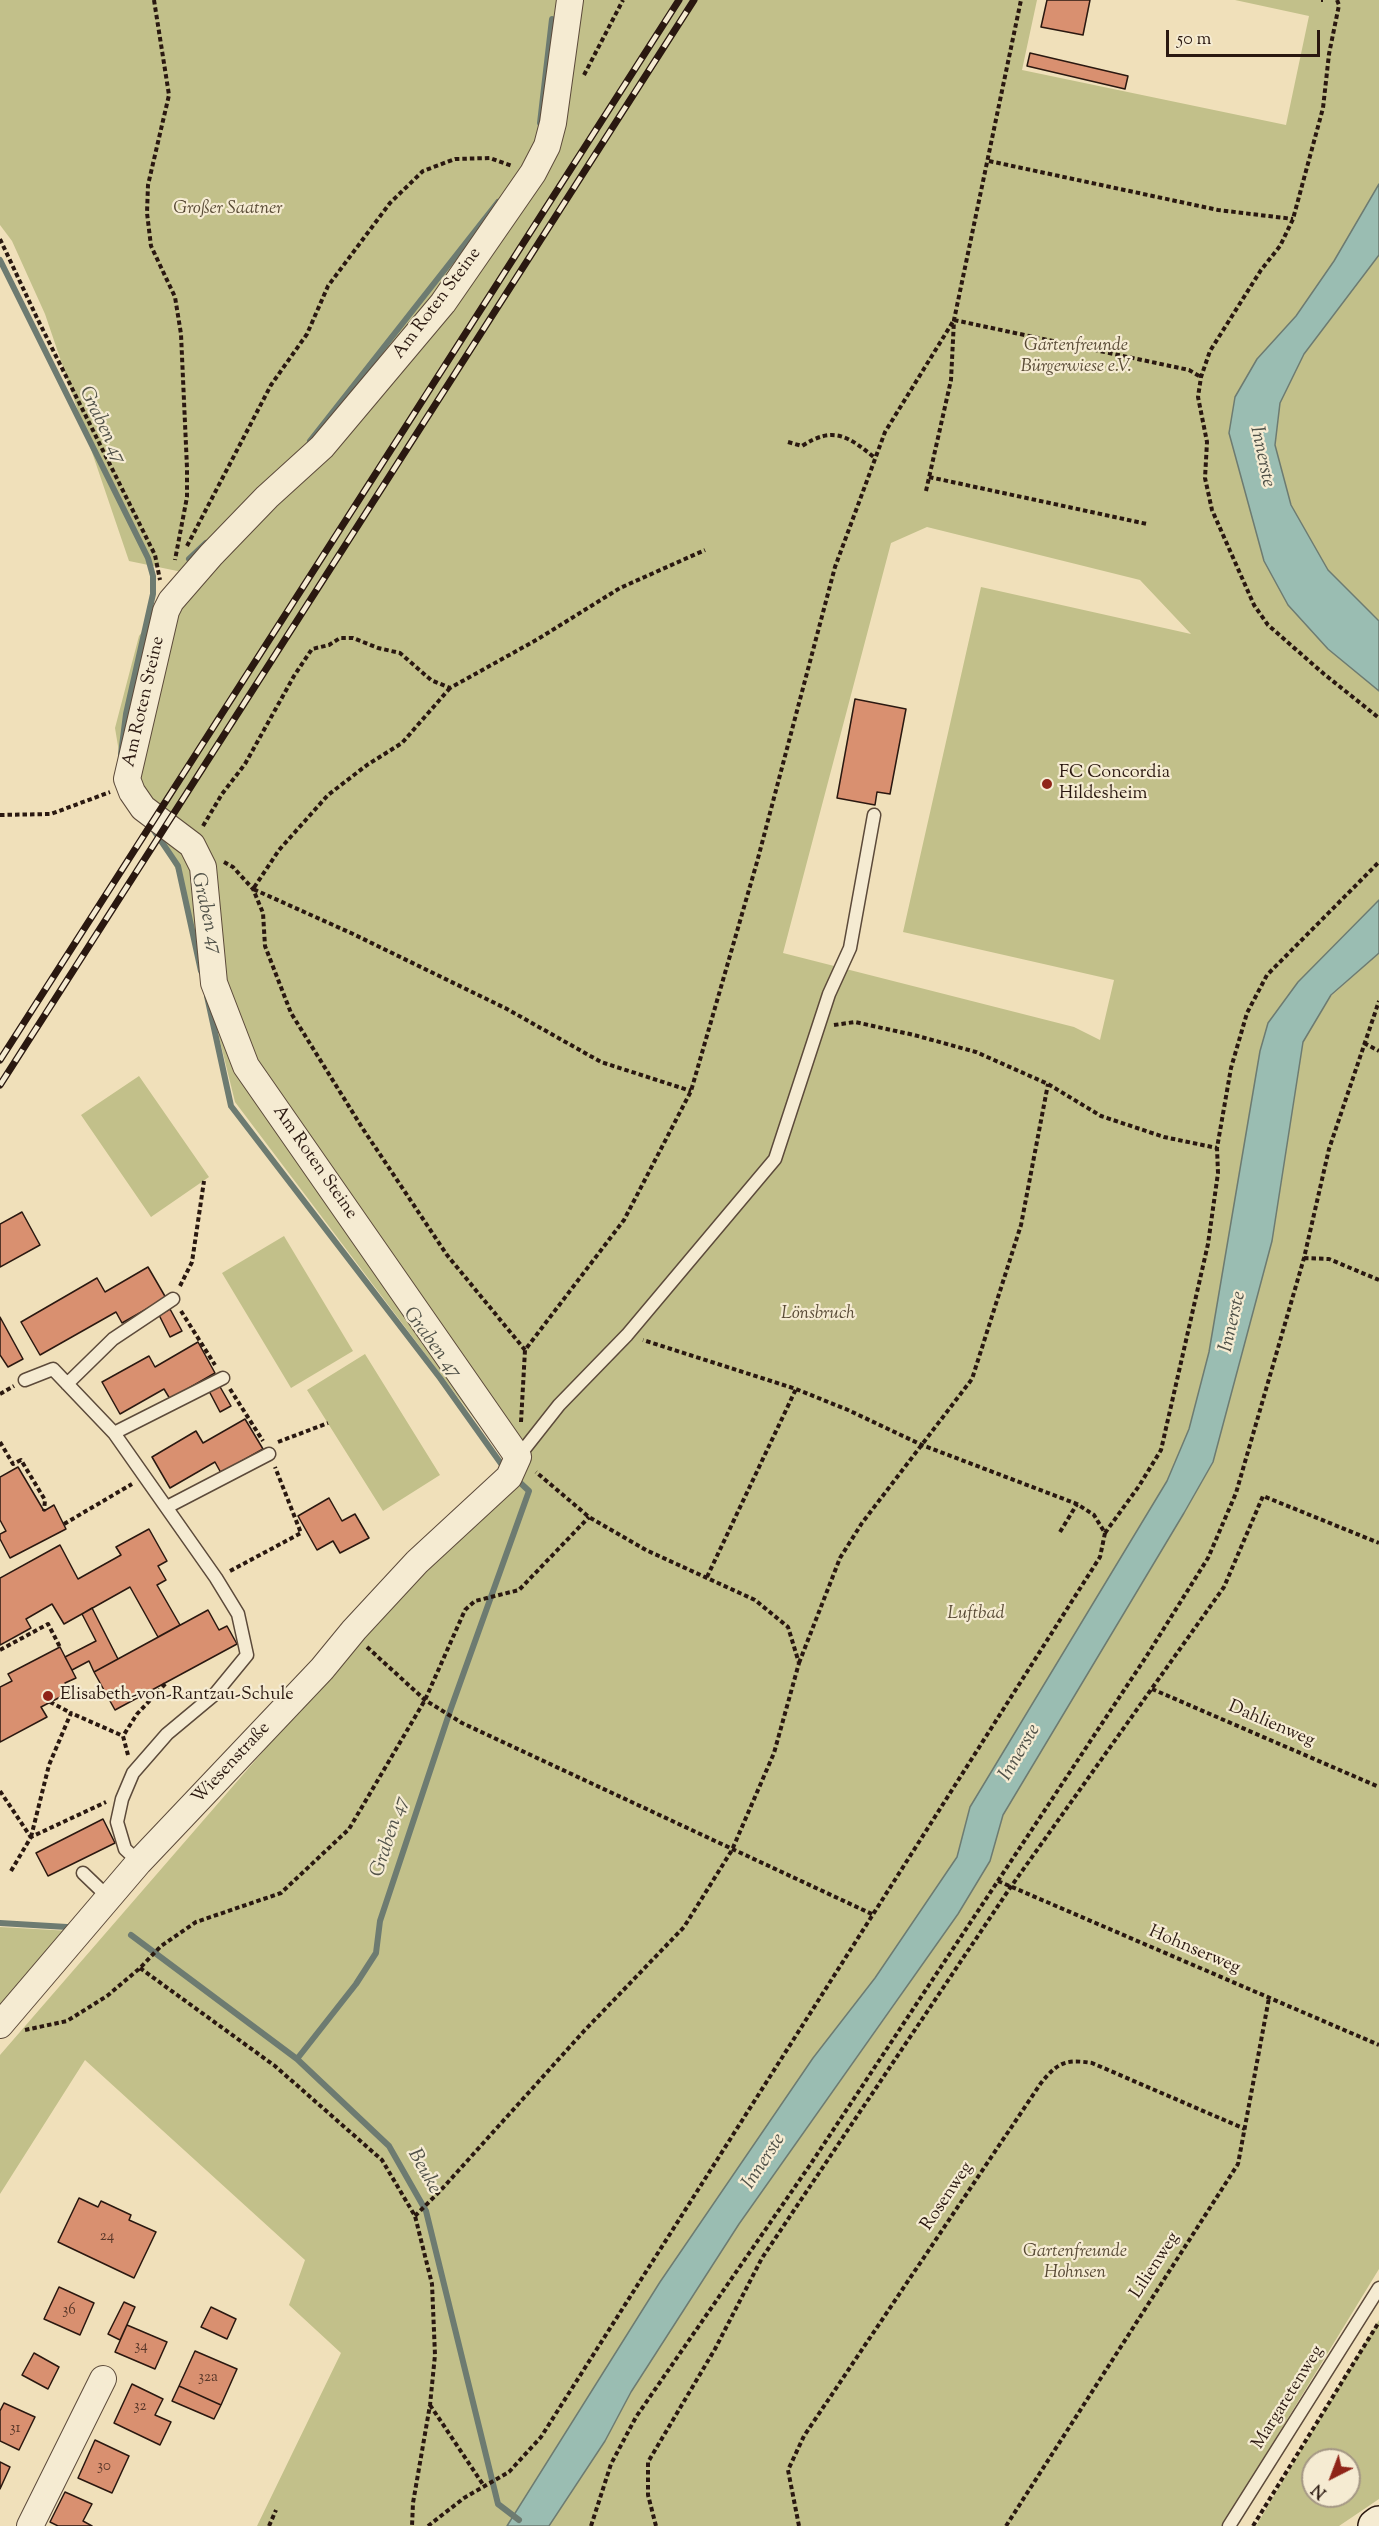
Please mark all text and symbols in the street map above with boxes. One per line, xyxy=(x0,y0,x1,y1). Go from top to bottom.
scale bar xyxy=(1169,18,1324,56)
text: 50 m xyxy=(1177,27,1211,53)
park label: Großer Saatner xyxy=(173,199,283,221)
street label: Am Roten Steine xyxy=(389,244,487,364)
park label: Gartenfreunde Bürgerwiese e.V. xyxy=(1021,336,1131,378)
water label: Graben 47 xyxy=(72,383,130,469)
water label: Innerste xyxy=(1243,424,1279,490)
street label: Am Roten Steine xyxy=(119,634,171,770)
place label: FC Concordia Hildesheim xyxy=(1059,763,1170,806)
marker: FC Concordia Hildesheim xyxy=(1040,777,1054,791)
water label: Graben 47 xyxy=(184,871,226,957)
street label: Am Roten Steine xyxy=(267,1102,361,1224)
water label: Innerste xyxy=(1215,1289,1253,1355)
water label: Graben 47 xyxy=(396,1303,466,1385)
park label: Lönsbruch xyxy=(781,1304,855,1326)
park label: Luftbad xyxy=(947,1604,1005,1626)
place label: Elisabeth-von-Rantzau-Schule xyxy=(60,1685,294,1707)
marker: Elisabeth-von-Rantzau-Schule xyxy=(41,1689,55,1703)
street label: Dahlienweg xyxy=(1225,1697,1317,1753)
street label: Wiesenstraße xyxy=(188,1718,276,1810)
water label: Innerste xyxy=(995,1720,1047,1786)
water label: Graben 47 xyxy=(367,1794,415,1880)
street label: Hohnserweg xyxy=(1145,1922,1243,1980)
water label: Innerste xyxy=(738,2130,792,2194)
water label: Beuke xyxy=(401,2145,445,2199)
street label: Rosenweg xyxy=(917,2159,979,2235)
house number: 24 xyxy=(100,2228,114,2246)
street label: Lilienweg xyxy=(1127,2229,1185,2303)
park label: Gartenfreunde Hohnsen xyxy=(1023,2242,1127,2284)
house number: 36 xyxy=(62,2302,76,2320)
house number: 34 xyxy=(134,2338,148,2356)
street label: Margaretenweg xyxy=(1249,2342,1329,2454)
house number: 32a xyxy=(198,2369,218,2387)
house number: 32 xyxy=(133,2398,147,2416)
house number: 31 xyxy=(9,2420,21,2438)
north arrow xyxy=(1301,2448,1361,2508)
house number: 30 xyxy=(97,2458,111,2476)
text: N xyxy=(1308,2477,1332,2503)

